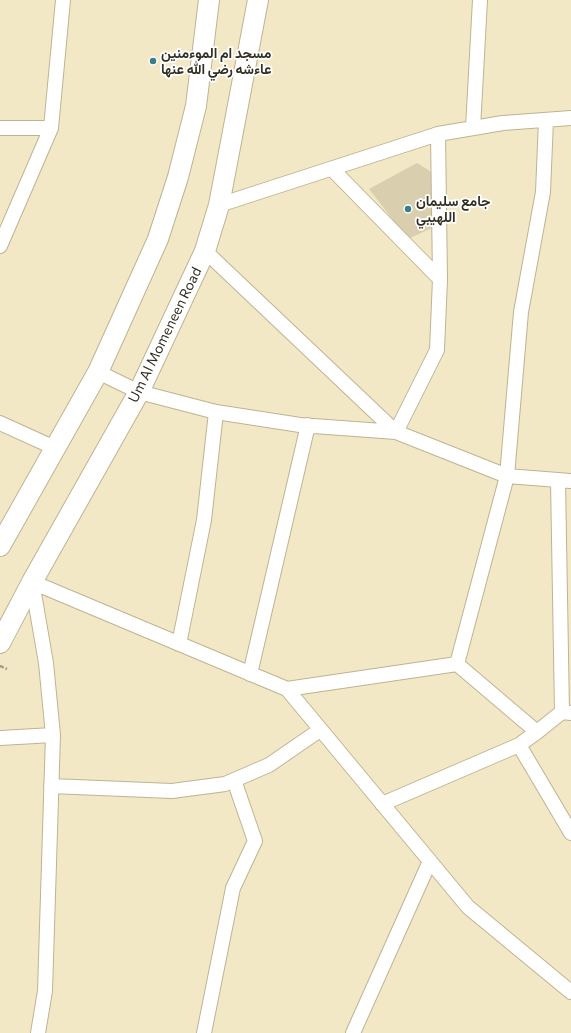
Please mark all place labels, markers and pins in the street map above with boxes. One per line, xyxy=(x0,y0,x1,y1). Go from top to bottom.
place label: مسجد ام الموءمنين عاءشه رضي الله عنها xyxy=(161,45,271,78)
marker: مسجد ام الموءمنين عاءشه رضي الله عنها xyxy=(148,56,158,66)
place label: جامع سليمان اللهيبي xyxy=(416,193,491,226)
marker: جامع سليمان اللهيبي xyxy=(403,204,413,214)

